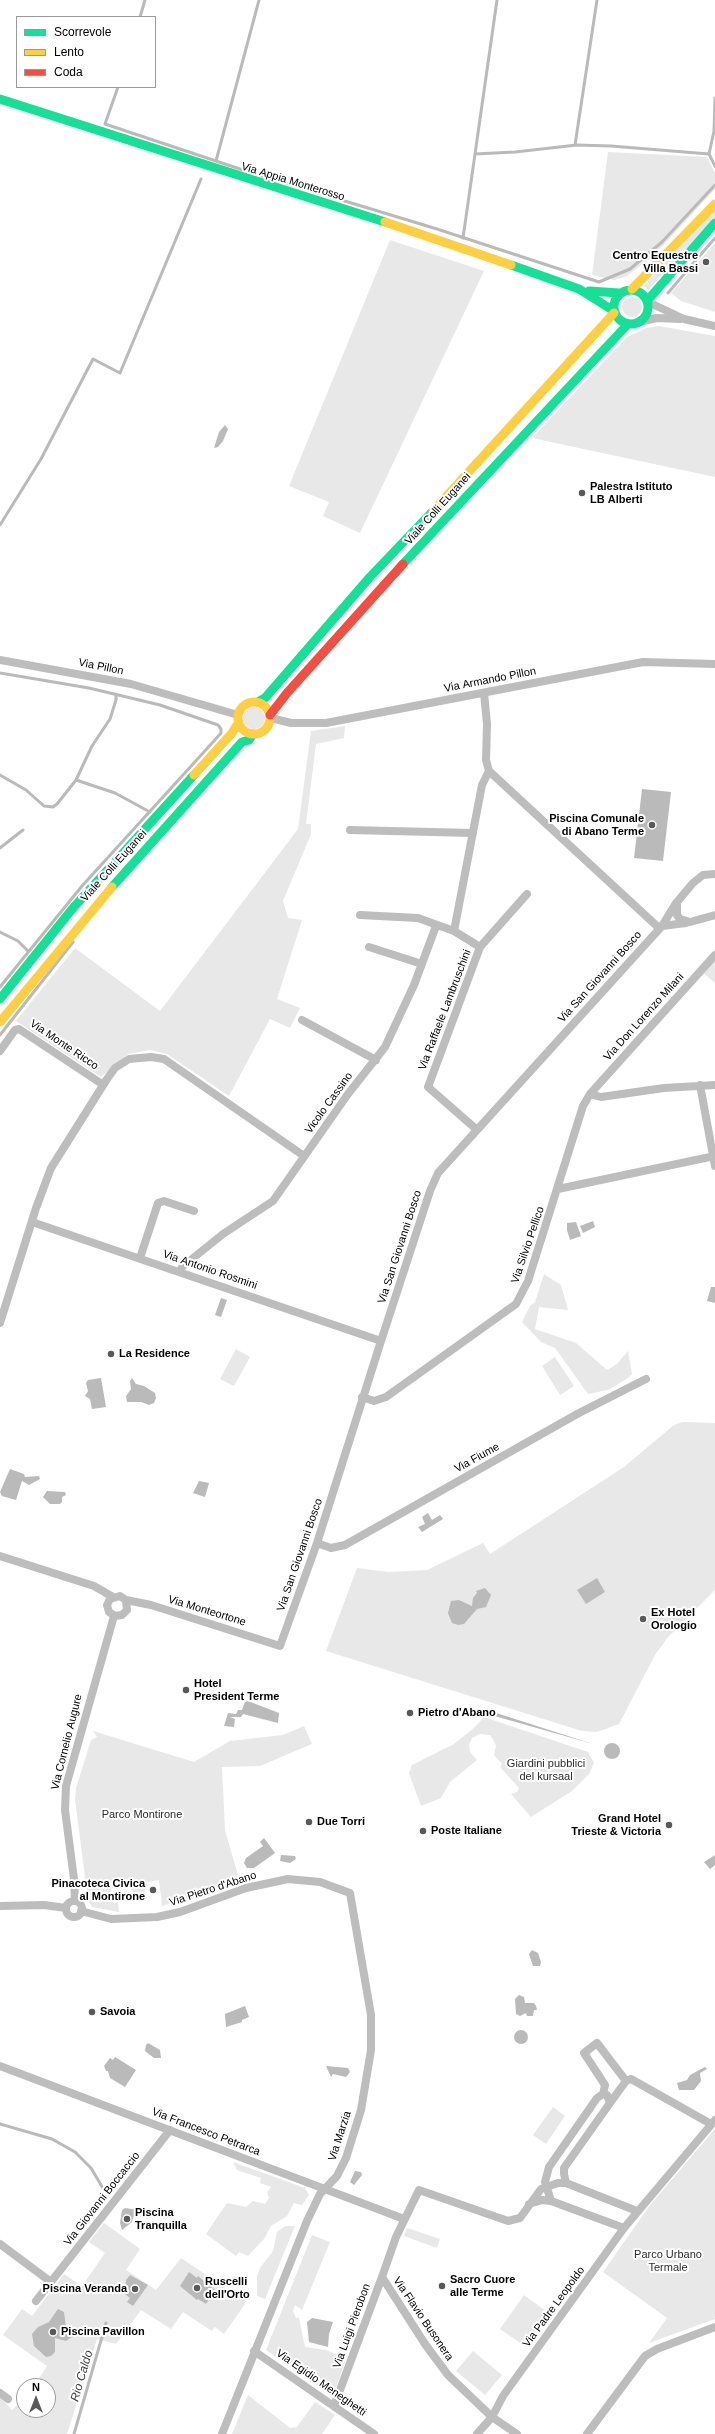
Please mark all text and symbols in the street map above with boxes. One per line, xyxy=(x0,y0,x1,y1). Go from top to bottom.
legend xyxy=(16,16,156,88)
text: Scorrevole xyxy=(54,25,111,39)
text: Lento xyxy=(54,45,84,59)
text: Coda xyxy=(54,65,83,79)
street label: Via Appia Monterosso xyxy=(240,160,346,204)
place label: Centro Equestre Villa Bassi xyxy=(612,249,698,275)
marker: Centro Equestre Villa Bassi xyxy=(701,257,711,267)
street label: Viale Colli Euganei xyxy=(402,470,474,548)
place label: Palestra Istituto LB Alberti xyxy=(590,480,673,506)
marker: Palestra Istituto LB Alberti xyxy=(577,488,587,498)
street label: Via Pillon xyxy=(77,656,125,678)
street label: Via Armando Pillon xyxy=(443,665,537,695)
place label: Piscina Comunale di Abano Terme xyxy=(549,812,644,838)
marker: Piscina Comunale di Abano Terme xyxy=(647,820,657,830)
street label: Viale Colli Euganei xyxy=(78,827,150,905)
street label: Via San Giovanni Bosco xyxy=(555,929,645,1025)
street label: Via Raffaele Lambruschini xyxy=(416,948,474,1072)
street label: Via Don Lorenzo Milani xyxy=(601,970,687,1064)
street label: Via Monte Ricco xyxy=(27,1017,101,1073)
street label: Vicolo Cassino xyxy=(302,1070,356,1136)
street label: Via San Giovanni Bosco xyxy=(375,1189,425,1305)
street label: Via Silvio Pellico xyxy=(509,1205,547,1285)
street label: Via Antonio Rosmini xyxy=(161,1248,259,1292)
place label: La Residence xyxy=(119,1347,190,1361)
marker: La Residence xyxy=(106,1349,116,1359)
street label: Via Fiume xyxy=(452,1440,502,1476)
street label: Via San Giovanni Bosco xyxy=(274,1497,326,1613)
street label: Via Monteortone xyxy=(167,1593,247,1629)
place label: Ex Hotel Orologio xyxy=(651,1606,697,1632)
marker: Ex Hotel Orologio xyxy=(638,1614,648,1624)
place label: Hotel President Terme xyxy=(194,1677,279,1703)
marker: Hotel President Terme xyxy=(181,1685,191,1695)
street label: Via Cornelio Augure xyxy=(49,1693,85,1791)
place label: Pietro d'Abano xyxy=(418,1706,496,1720)
marker: Pietro d'Abano xyxy=(405,1708,415,1718)
park label: Giardini pubblici del kursaal xyxy=(507,1757,585,1783)
park label: Parco Montirone xyxy=(102,1808,182,1822)
place label: Grand Hotel Trieste & Victoria xyxy=(571,1812,661,1838)
place label: Due Torri xyxy=(317,1815,365,1829)
marker: Due Torri xyxy=(304,1817,314,1827)
marker: Grand Hotel Trieste & Victoria xyxy=(664,1820,674,1830)
place label: Poste Italiane xyxy=(431,1824,502,1838)
marker: Poste Italiane xyxy=(418,1826,428,1836)
street label: Via Pietro d'Abano xyxy=(168,1869,258,1909)
place label: Pinacoteca Civica al Montirone xyxy=(51,1877,145,1903)
marker: Pinacoteca Civica al Montirone xyxy=(148,1885,158,1895)
place label: Savoia xyxy=(100,2005,135,2019)
marker: Savoia xyxy=(87,2007,97,2017)
street label: Via Francesco Petrarca xyxy=(150,2105,262,2159)
street label: Via Marzia xyxy=(326,2109,354,2163)
street label: Via Giovanni Boccaccio xyxy=(61,2149,143,2249)
place label: Piscina Tranquilla xyxy=(135,2206,187,2232)
marker: Piscina Tranquilla xyxy=(122,2214,132,2224)
park label: Parco Urbano Termale xyxy=(634,2248,702,2274)
street label: Via Padre Leopoldo xyxy=(520,2264,588,2350)
place label: Sacro Cuore alle Terme xyxy=(450,2273,515,2299)
place label: Ruscelli dell'Orto xyxy=(205,2275,250,2301)
street label: Via Flavio Busonera xyxy=(390,2275,456,2363)
marker: Sacro Cuore alle Terme xyxy=(437,2281,447,2291)
place label: Piscina Veranda xyxy=(43,2282,127,2296)
street label: Via Luigi Pierobon xyxy=(331,2282,373,2370)
marker: Ruscelli dell'Orto xyxy=(192,2283,202,2293)
marker: Piscina Veranda xyxy=(130,2284,140,2294)
place label: Piscina Pavillon xyxy=(61,2325,145,2339)
marker: Piscina Pavillon xyxy=(48,2327,58,2337)
street label: Via Egidio Meneghetti xyxy=(273,2347,369,2419)
water label: Rio Caldo xyxy=(68,2349,96,2403)
north arrow xyxy=(16,2378,56,2418)
text: N xyxy=(32,2381,40,2393)

